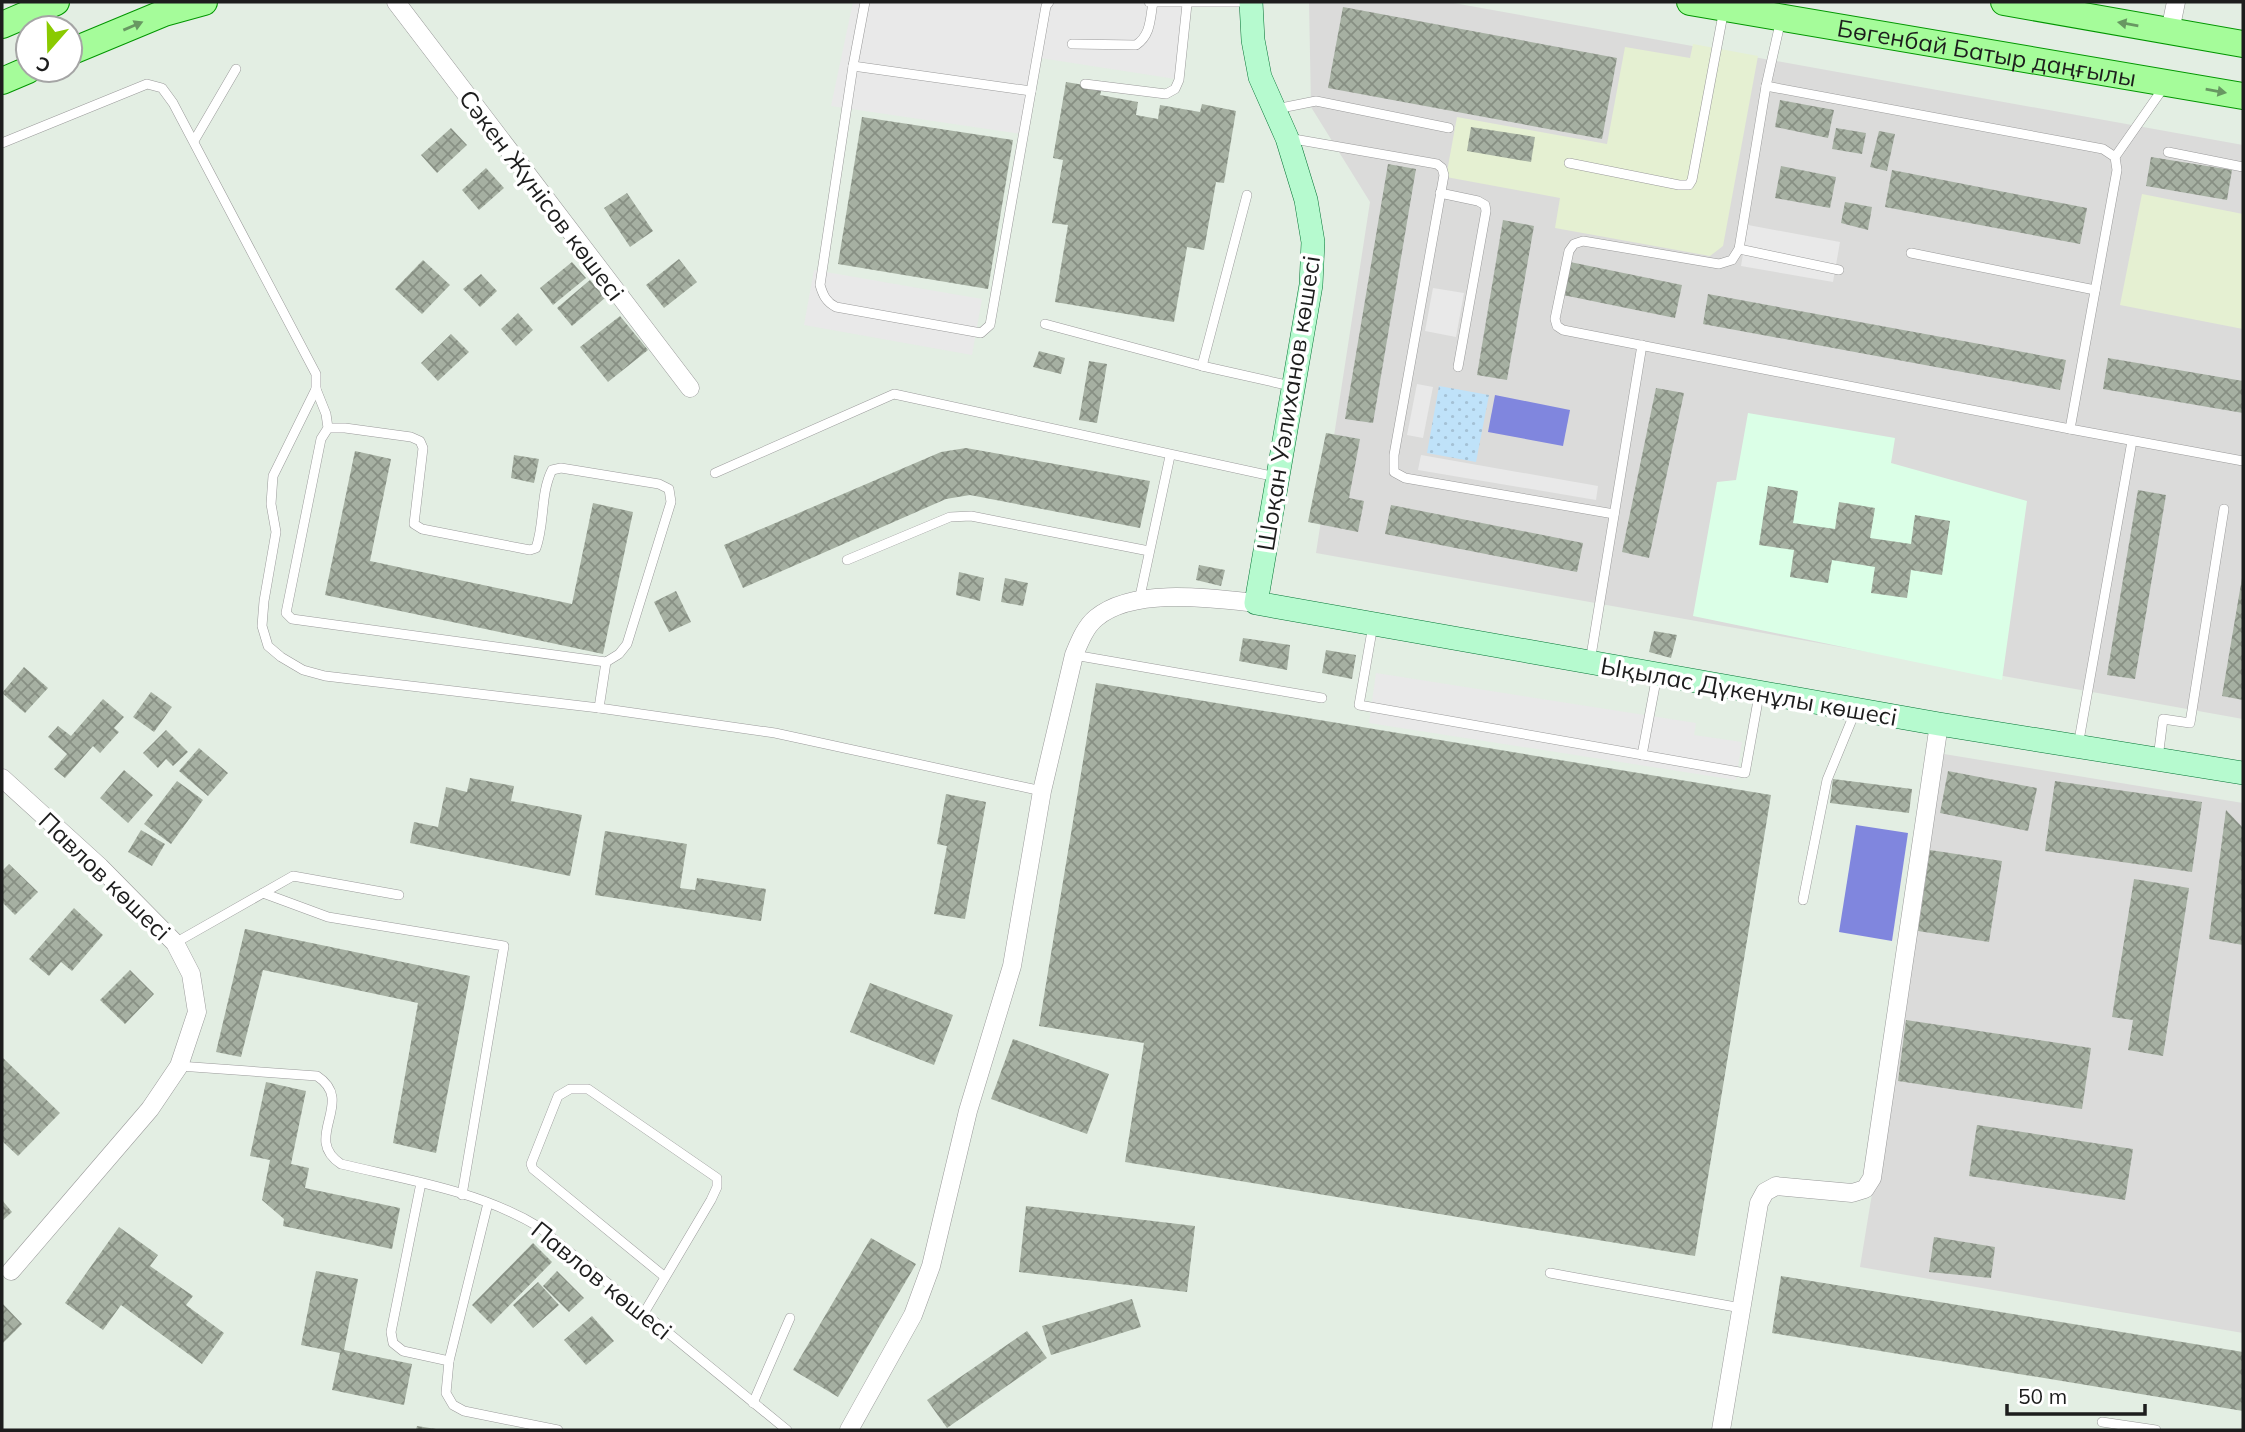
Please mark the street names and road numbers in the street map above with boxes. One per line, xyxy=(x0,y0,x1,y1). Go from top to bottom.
street label: Бөгенбай Батыр даңғылы xyxy=(1835,12,2139,93)
street label: Сәкен Жүнісов көшесі xyxy=(453,84,631,306)
street label: Шоқан Уәлиханов көшесі xyxy=(1250,253,1326,553)
street label: Ықылас Дүкенұлы көшесі xyxy=(1599,650,1899,732)
street label: Павлов көшесі xyxy=(33,805,177,947)
street label: Павлов көшесі xyxy=(526,1214,678,1346)

